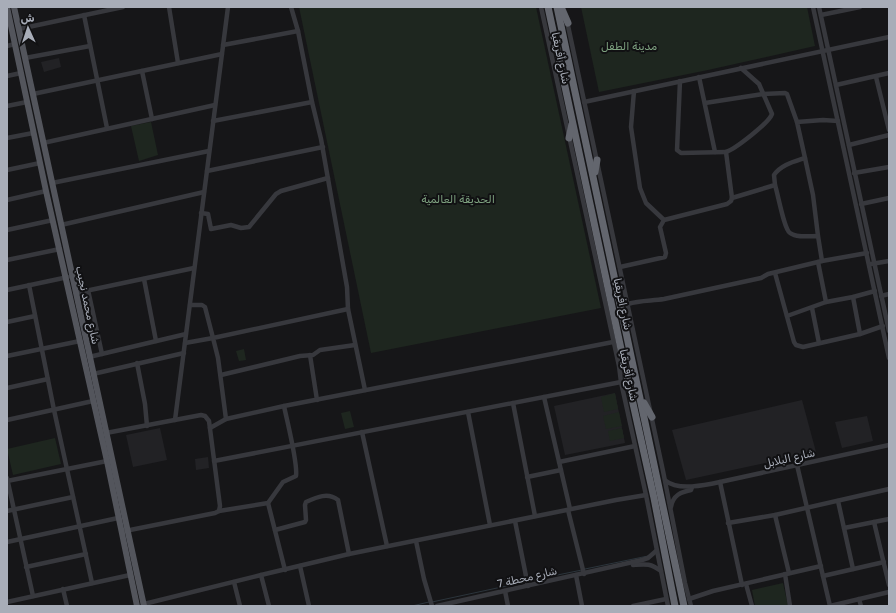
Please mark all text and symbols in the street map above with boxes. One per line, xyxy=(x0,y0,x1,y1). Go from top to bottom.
north arrow xyxy=(8,8,48,48)
text: ش xyxy=(20,12,35,25)
street label: شارع أفريقيا xyxy=(547,31,572,86)
park label: مدينة الطفل xyxy=(601,40,657,53)
park label: الحديقة العالمية xyxy=(421,193,495,206)
street label: شارع محمد نجيب xyxy=(71,265,102,346)
street label: شارع افريقيا xyxy=(609,277,634,332)
street label: شارع أفريقيا xyxy=(615,348,640,403)
street label: شارع البلابل xyxy=(762,446,817,473)
street label: شارع محطة 7 xyxy=(496,564,559,593)

